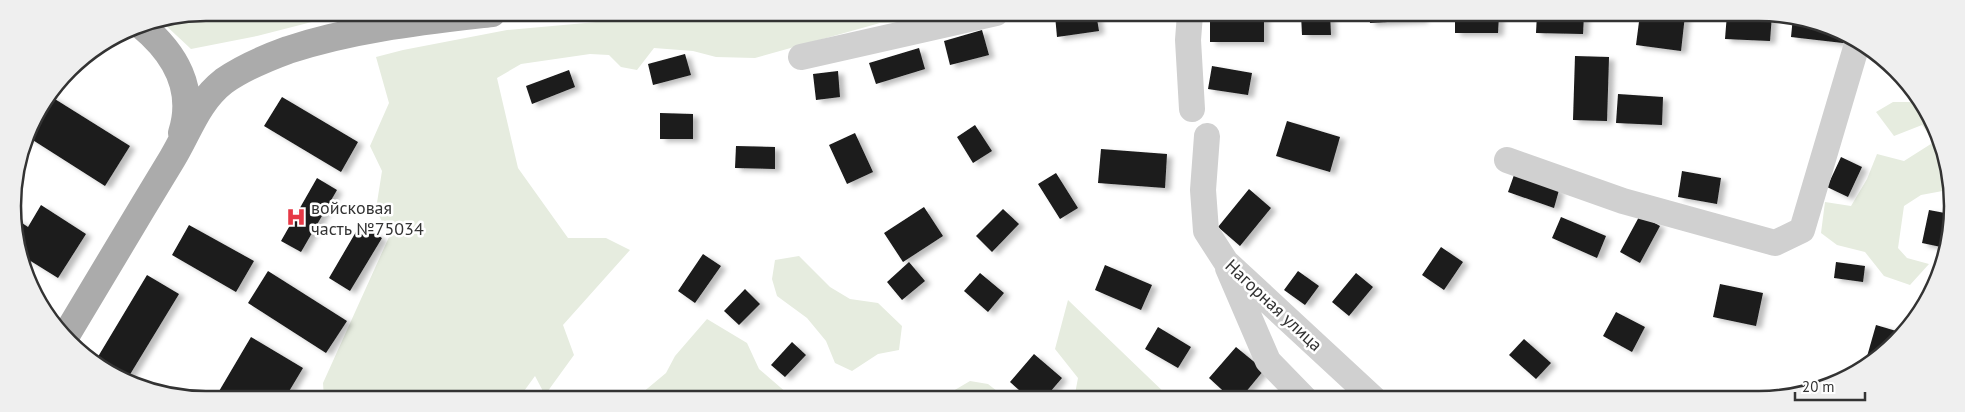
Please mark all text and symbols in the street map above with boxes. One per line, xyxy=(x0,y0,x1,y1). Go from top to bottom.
place label: войсковая часть №75034 xyxy=(311,196,424,240)
hospital icon: войсковая часть №75034 xyxy=(285,206,307,228)
street label: Нагорная улица xyxy=(1221,254,1327,356)
scale bar xyxy=(1795,370,1865,402)
text: 20 m xyxy=(1802,377,1835,396)

